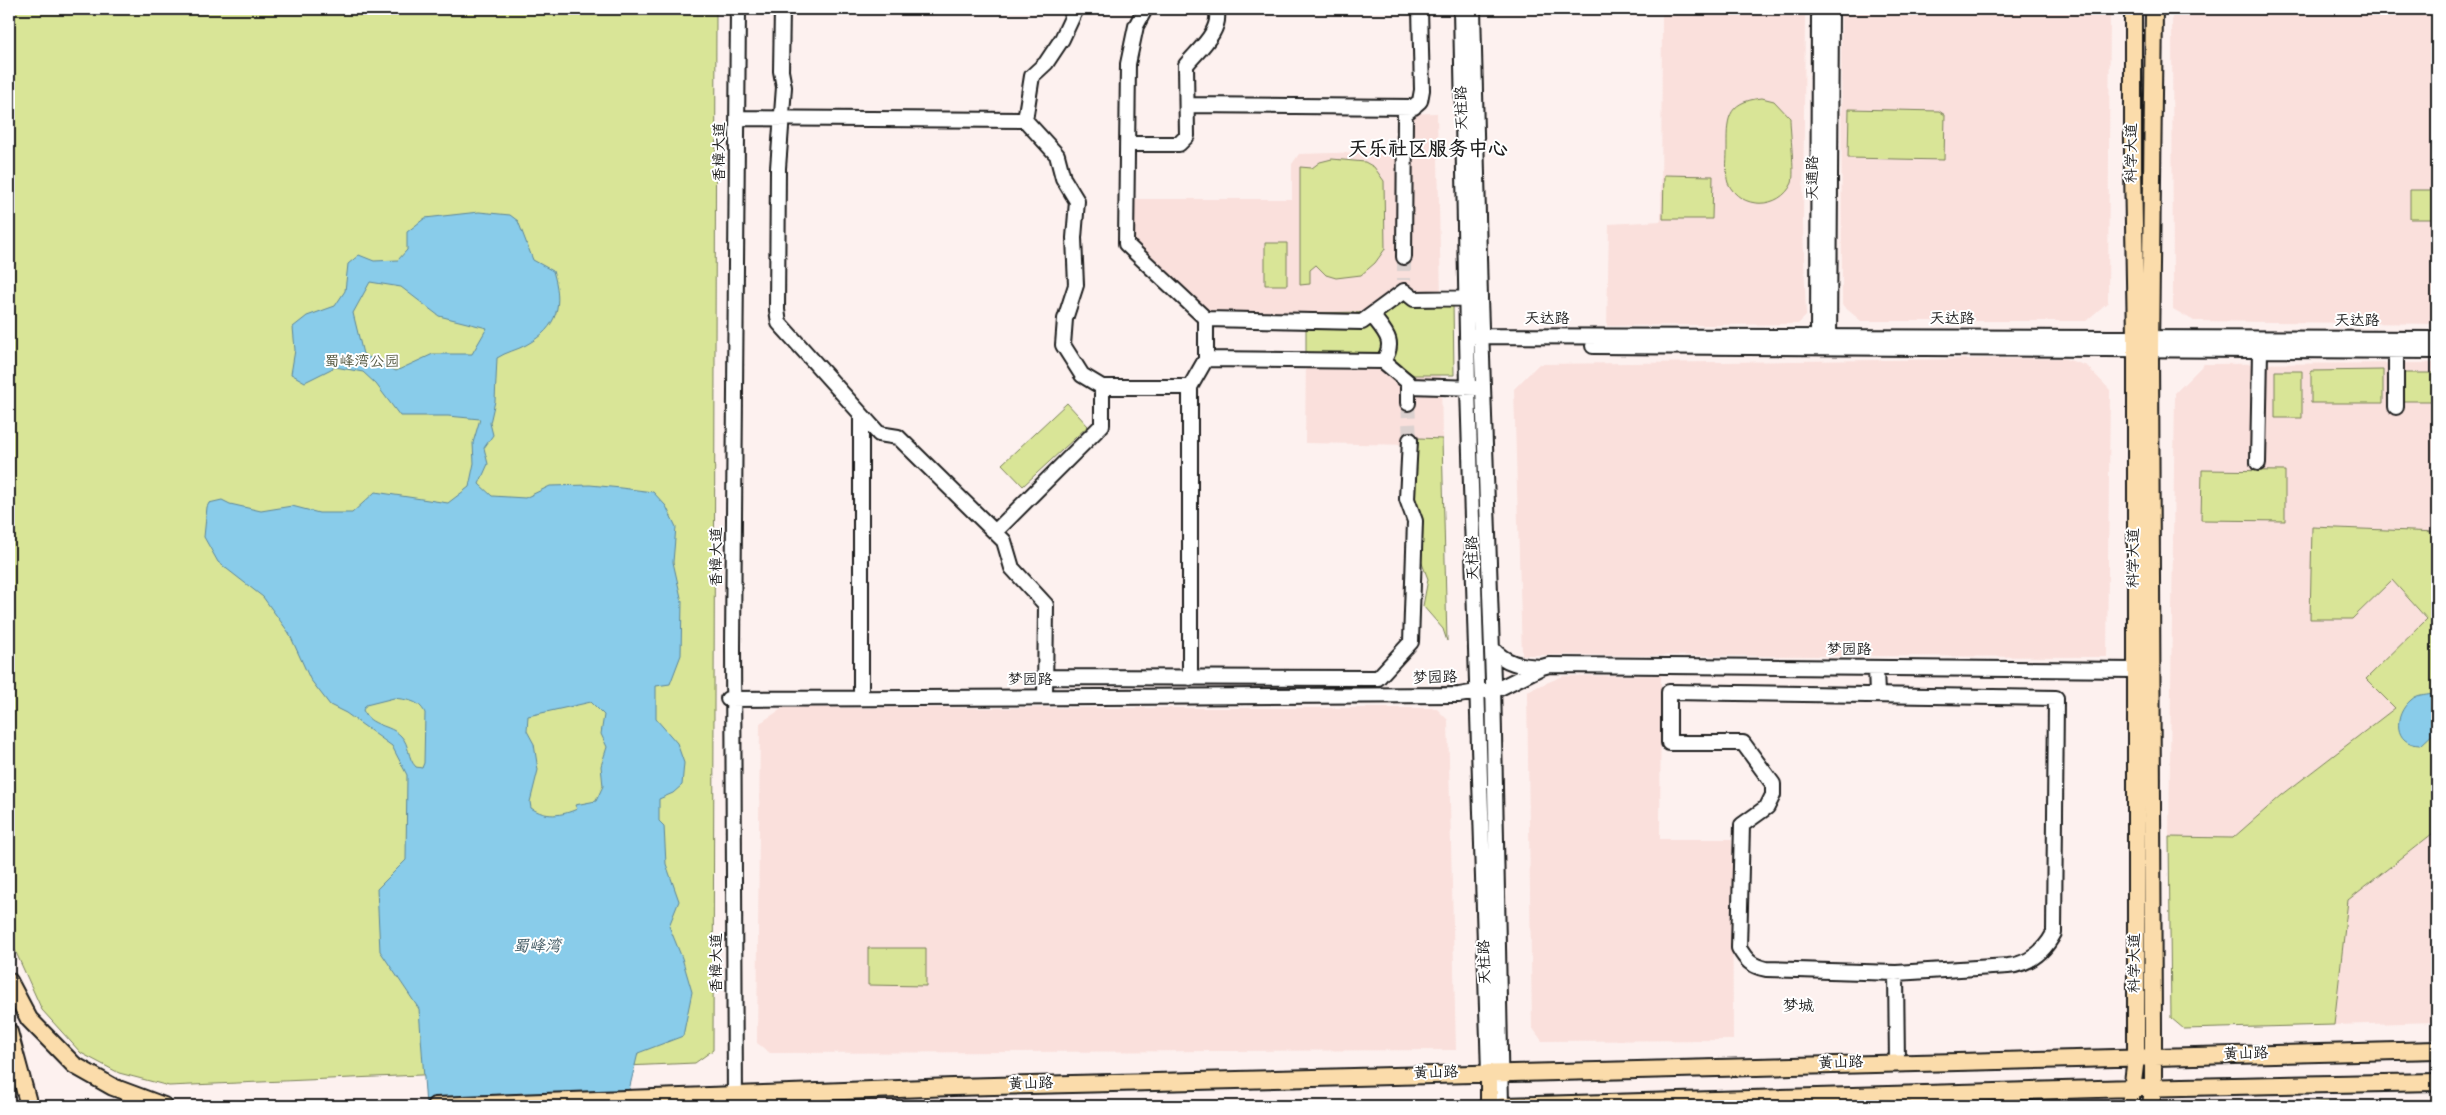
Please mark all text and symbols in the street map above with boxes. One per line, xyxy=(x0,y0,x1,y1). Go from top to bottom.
street label: 天柱路 xyxy=(1452,85,1474,131)
street label: 香樟大道 xyxy=(710,122,732,182)
street label: 科学大道 xyxy=(2122,123,2144,183)
district label: 天乐社区服务中心 xyxy=(1348,137,1508,165)
street label: 天通路 xyxy=(1803,155,1825,201)
street label: 天达路 xyxy=(1524,309,1570,331)
street label: 天达路 xyxy=(1929,309,1975,331)
street label: 天达路 xyxy=(2334,311,2380,333)
park label: 蜀峰湾公园 xyxy=(324,352,400,374)
street label: 香樟大道 xyxy=(707,527,729,587)
street label: 科学大道 xyxy=(2124,528,2146,588)
street label: 天柱路 xyxy=(1462,535,1486,581)
street label: 梦园路 xyxy=(1826,640,1872,662)
street label: 梦园路 xyxy=(1412,668,1458,690)
street label: 梦园路 xyxy=(1007,670,1053,692)
street label: 香樟大道 xyxy=(707,933,729,993)
street label: 科学大道 xyxy=(2125,933,2147,993)
water label: 蜀峰湾 xyxy=(513,936,563,959)
street label: 天柱路 xyxy=(1474,939,1498,985)
district label: 梦城 xyxy=(1782,996,1814,1019)
street label: 黄山路 xyxy=(2223,1043,2269,1067)
street label: 黄山路 xyxy=(1818,1052,1864,1076)
street label: 黄山路 xyxy=(1413,1062,1459,1086)
street label: 黄山路 xyxy=(1008,1073,1054,1097)

